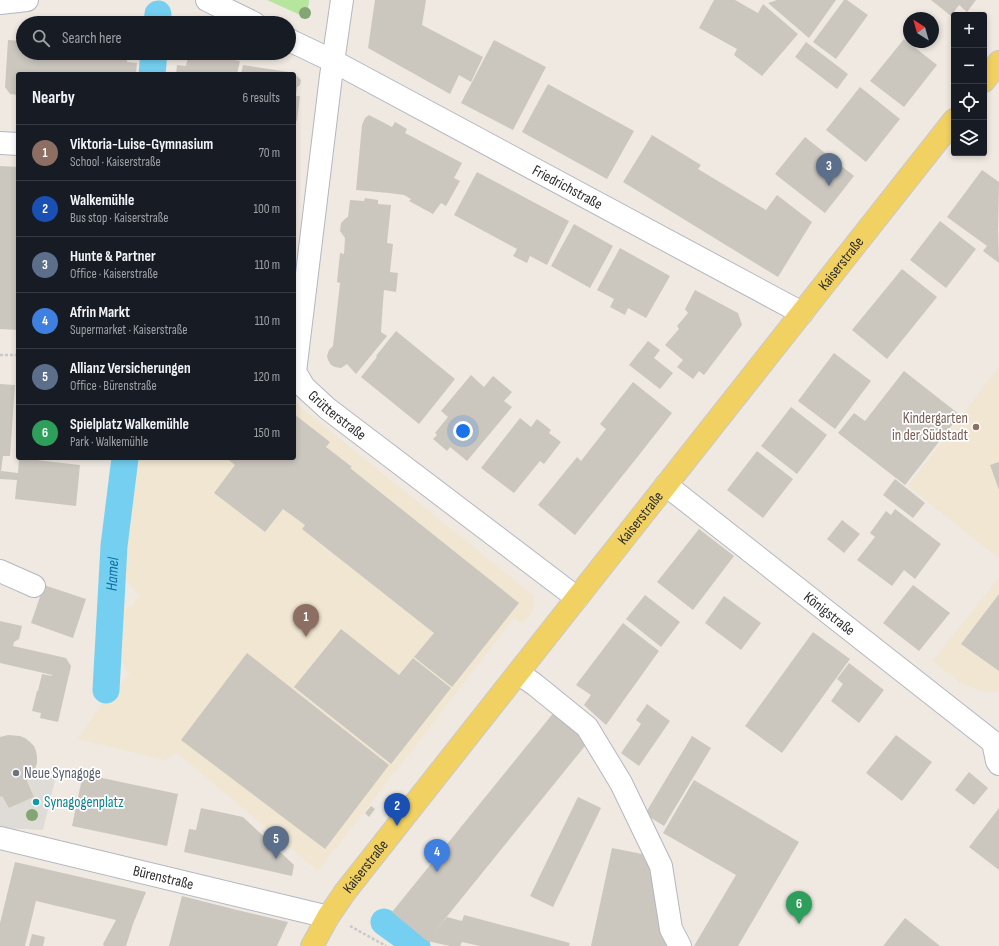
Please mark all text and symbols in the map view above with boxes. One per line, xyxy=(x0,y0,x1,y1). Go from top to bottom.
north arrow xyxy=(903,12,939,48)
map controls xyxy=(951,12,987,156)
button: + xyxy=(951,12,987,48)
search box xyxy=(16,16,296,60)
icon: search xyxy=(30,27,52,49)
text: Search here xyxy=(62,29,122,48)
button: − xyxy=(951,48,987,84)
button: locate xyxy=(951,84,987,120)
text: Nearby xyxy=(32,88,75,108)
text: 6 results xyxy=(242,90,280,106)
button: layers xyxy=(951,120,987,156)
text: Viktoria-Luise-Gymnasium xyxy=(70,135,213,154)
text: 1 xyxy=(42,145,48,161)
text: 70 m xyxy=(259,145,280,161)
pin: 3 xyxy=(816,153,842,186)
text: School · Kaiserstraße xyxy=(70,154,161,170)
street label: Friedrichstraße xyxy=(529,160,606,214)
text: Walkemühle xyxy=(70,191,134,210)
text: 2 xyxy=(42,201,48,217)
text: 100 m xyxy=(253,201,280,217)
text: Bus stop · Kaiserstraße xyxy=(70,210,169,226)
street label: Kaiserstraße xyxy=(814,233,868,294)
text: Hunte & Partner xyxy=(70,247,156,266)
text: 3 xyxy=(42,257,48,273)
text: 110 m xyxy=(255,257,280,273)
text: Office · Kaiserstraße xyxy=(70,266,158,282)
text: Afrin Markt xyxy=(70,303,130,322)
text: 4 xyxy=(42,313,48,329)
text: 110 m xyxy=(255,313,280,329)
text: Supermarket · Kaiserstraße xyxy=(70,322,188,338)
text: Allianz Versicherungen xyxy=(70,359,191,378)
text: 5 xyxy=(42,369,48,385)
text: 120 m xyxy=(254,369,280,385)
text: Office · Bürenstraße xyxy=(70,378,157,394)
street label: Grütterstraße xyxy=(304,386,370,444)
place label: Kindergarten in der Südstadt xyxy=(892,409,968,445)
text: Spielplatz Walkemühle xyxy=(70,415,189,434)
your location xyxy=(453,421,473,441)
marker: Kindergarten in der Südstadt xyxy=(971,422,981,432)
text: 6 xyxy=(42,425,48,441)
text: 150 m xyxy=(254,425,280,441)
text: Park · Walkemühle xyxy=(70,434,148,450)
street label: Kaiserstraße xyxy=(613,487,667,548)
water label: Hamel xyxy=(102,556,123,592)
street label: Königstraße xyxy=(800,587,859,640)
pin: 1 xyxy=(293,604,319,637)
place label: Neue Synagoge xyxy=(24,764,101,783)
marker: Neue Synagoge xyxy=(11,768,21,778)
place label: Synagogenplatz xyxy=(44,793,124,812)
pin: 2 xyxy=(384,793,410,826)
marker: Synagogenplatz xyxy=(31,797,41,807)
pin: 5 xyxy=(263,826,289,859)
street label: Kaiserstraße xyxy=(338,836,392,897)
pin: 4 xyxy=(424,839,450,872)
street label: Bürenstraße xyxy=(131,861,196,894)
pin: 6 xyxy=(786,891,812,924)

